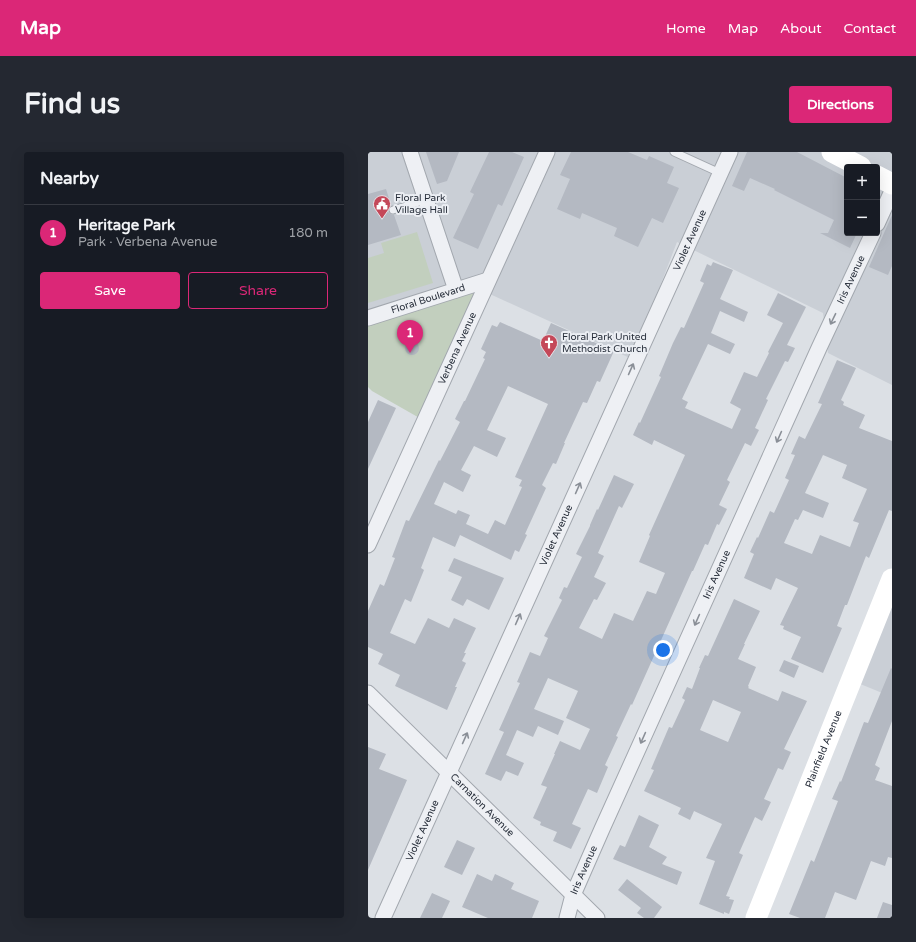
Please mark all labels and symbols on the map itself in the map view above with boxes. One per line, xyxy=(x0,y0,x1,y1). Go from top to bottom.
place label: Floral Park Village Hall xyxy=(395,192,448,216)
public building icon: Floral Park Village Hall xyxy=(372,194,392,219)
street label: Violet Avenue xyxy=(671,208,709,273)
street label: Iris Avenue xyxy=(835,253,868,306)
street label: Floral Boulevard xyxy=(389,282,467,316)
street label: Verbena Avenue xyxy=(436,310,479,386)
one-way arrow xyxy=(829,313,836,325)
pin: 1 xyxy=(397,320,423,353)
place label: Floral Park United Methodist Church xyxy=(562,331,647,355)
church icon: Floral Park United Methodist Church xyxy=(539,333,559,358)
one-way arrow xyxy=(628,364,635,376)
one-way arrow xyxy=(775,431,782,443)
one-way arrow xyxy=(575,482,582,494)
street label: Violet Avenue xyxy=(537,503,576,568)
street label: Iris Avenue xyxy=(701,548,733,601)
one-way arrow xyxy=(515,613,523,625)
one-way arrow xyxy=(692,613,700,625)
your location xyxy=(653,640,673,660)
street label: Plainfield Avenue xyxy=(803,708,845,790)
one-way arrow xyxy=(462,732,469,744)
one-way arrow xyxy=(639,732,646,744)
street label: Carnation Avenue xyxy=(448,771,517,839)
street label: Violet Avenue xyxy=(404,798,442,863)
street label: Iris Avenue xyxy=(568,843,600,896)

